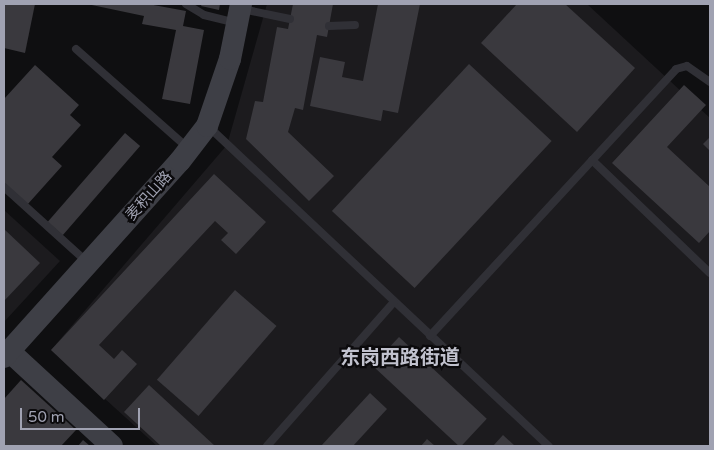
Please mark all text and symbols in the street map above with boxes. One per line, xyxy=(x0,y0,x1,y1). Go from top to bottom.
street label: 麦积山路 xyxy=(122,168,176,224)
district label: 东岗西路街道 xyxy=(340,346,460,370)
scale bar xyxy=(22,398,142,430)
text: 50 m xyxy=(28,408,65,426)

